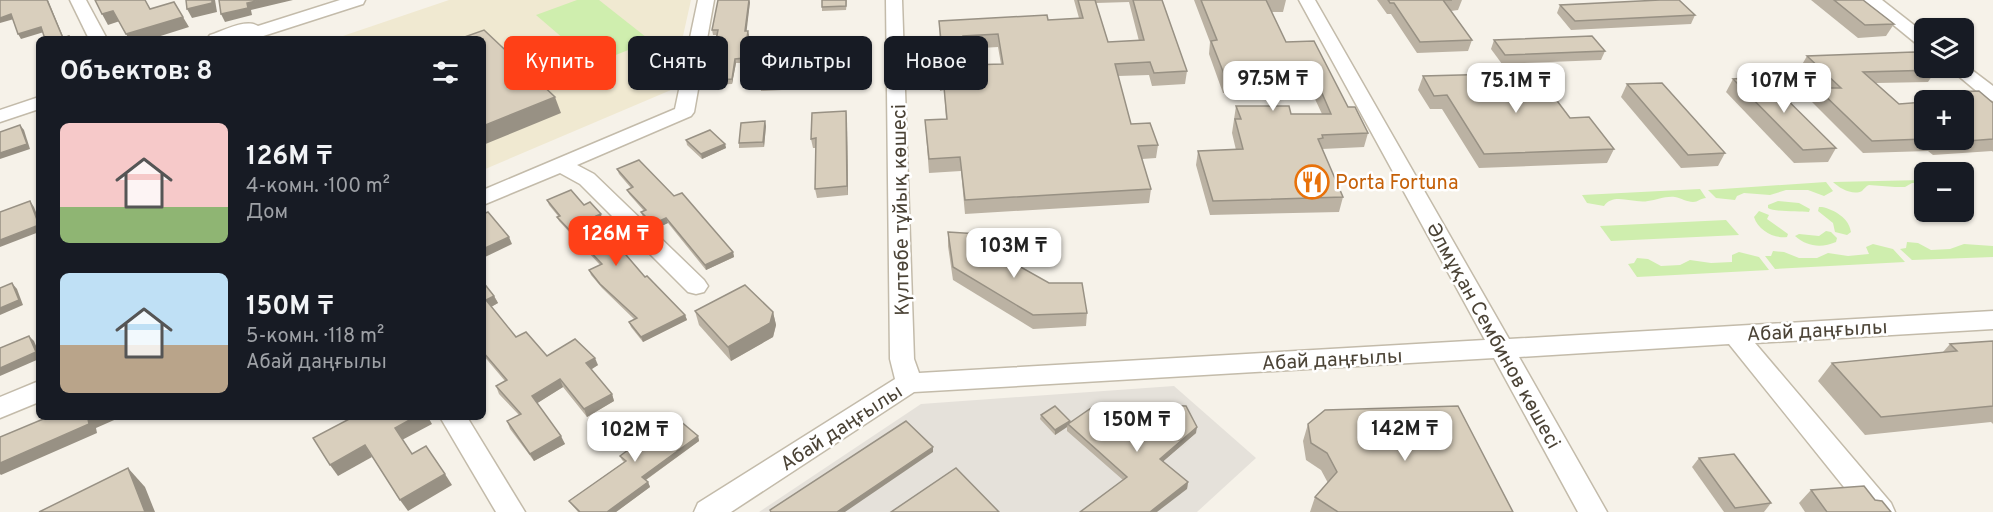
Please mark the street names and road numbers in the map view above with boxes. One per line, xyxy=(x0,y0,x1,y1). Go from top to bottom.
street label: Күлтөбе тұйық көшесі xyxy=(887,104,917,316)
street label: Әлмұқан Сембинов көшесі xyxy=(1419,218,1566,454)
street label: Абай даңғылы xyxy=(1746,315,1888,349)
street label: Абай даңғылы xyxy=(1261,344,1403,378)
street label: Абай даңғылы xyxy=(776,379,908,478)

